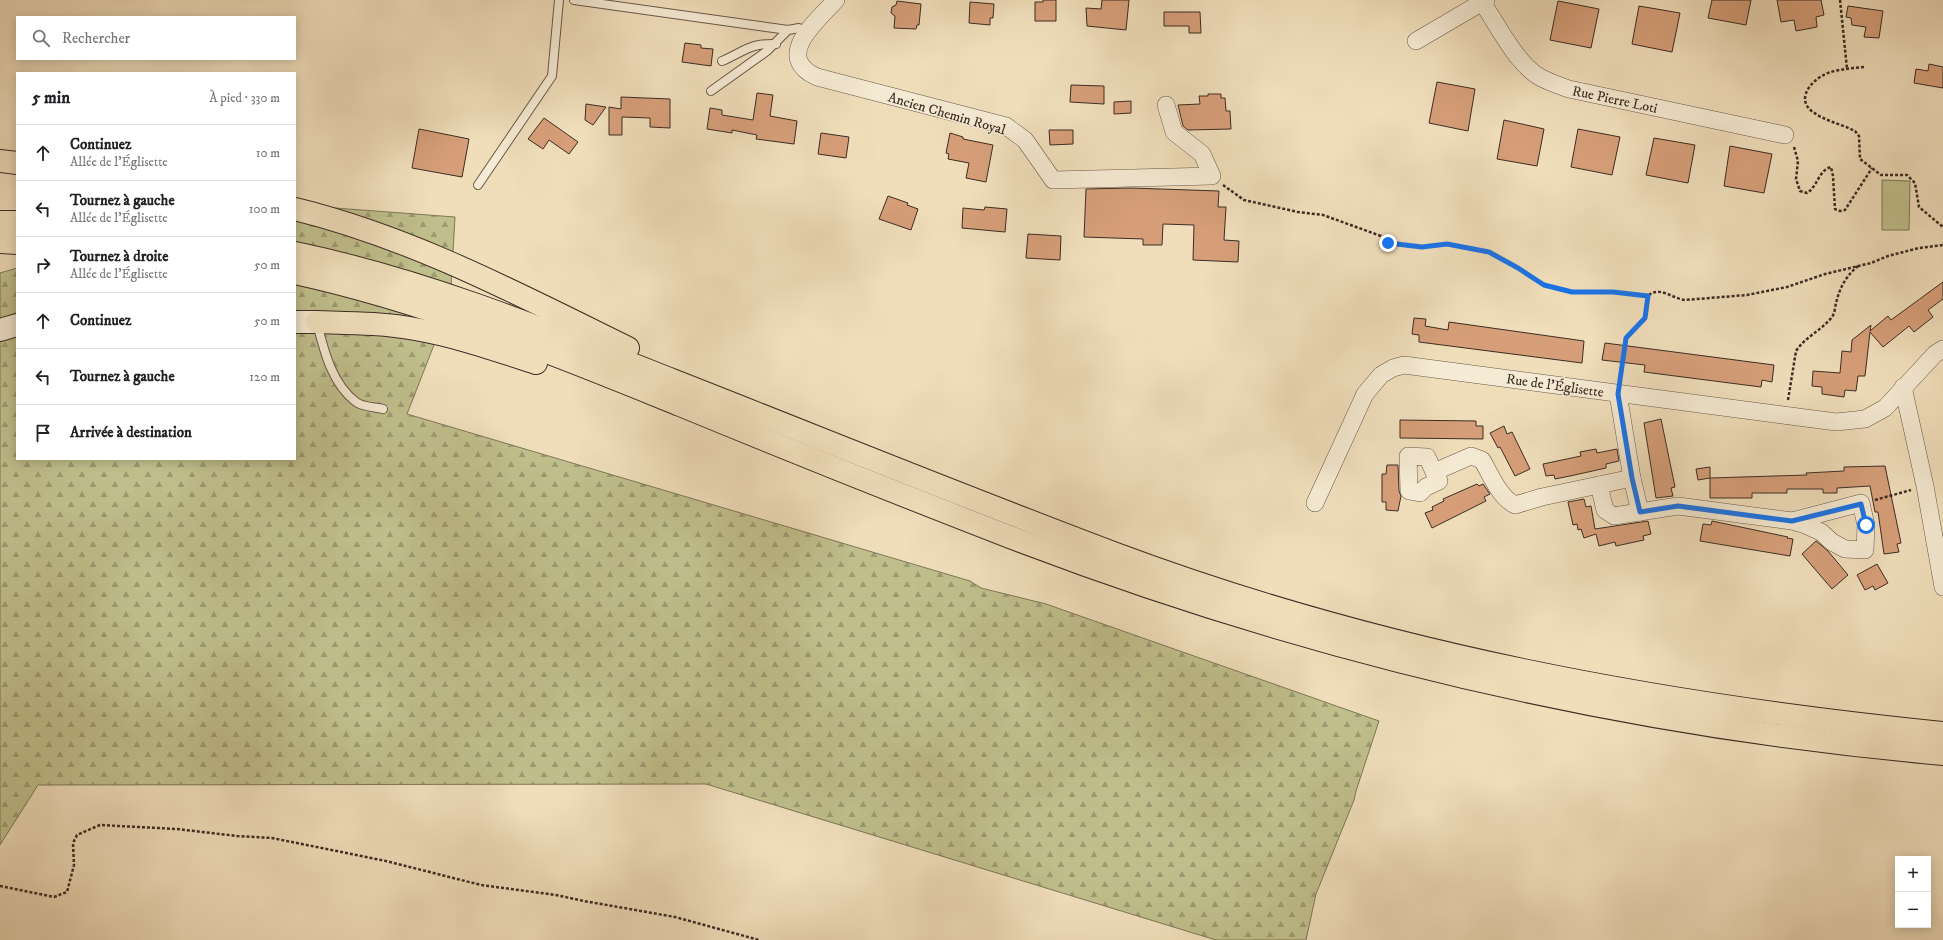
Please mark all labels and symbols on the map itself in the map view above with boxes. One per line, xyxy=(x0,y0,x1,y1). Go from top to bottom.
street label: Rue Pierre Loti xyxy=(1571,82,1659,118)
street label: Ancien Chemin Royal xyxy=(886,89,1008,140)
route end xyxy=(1379,234,1397,252)
street label: Rue de l'Églisette xyxy=(1505,370,1605,402)
route start xyxy=(1857,516,1875,534)

